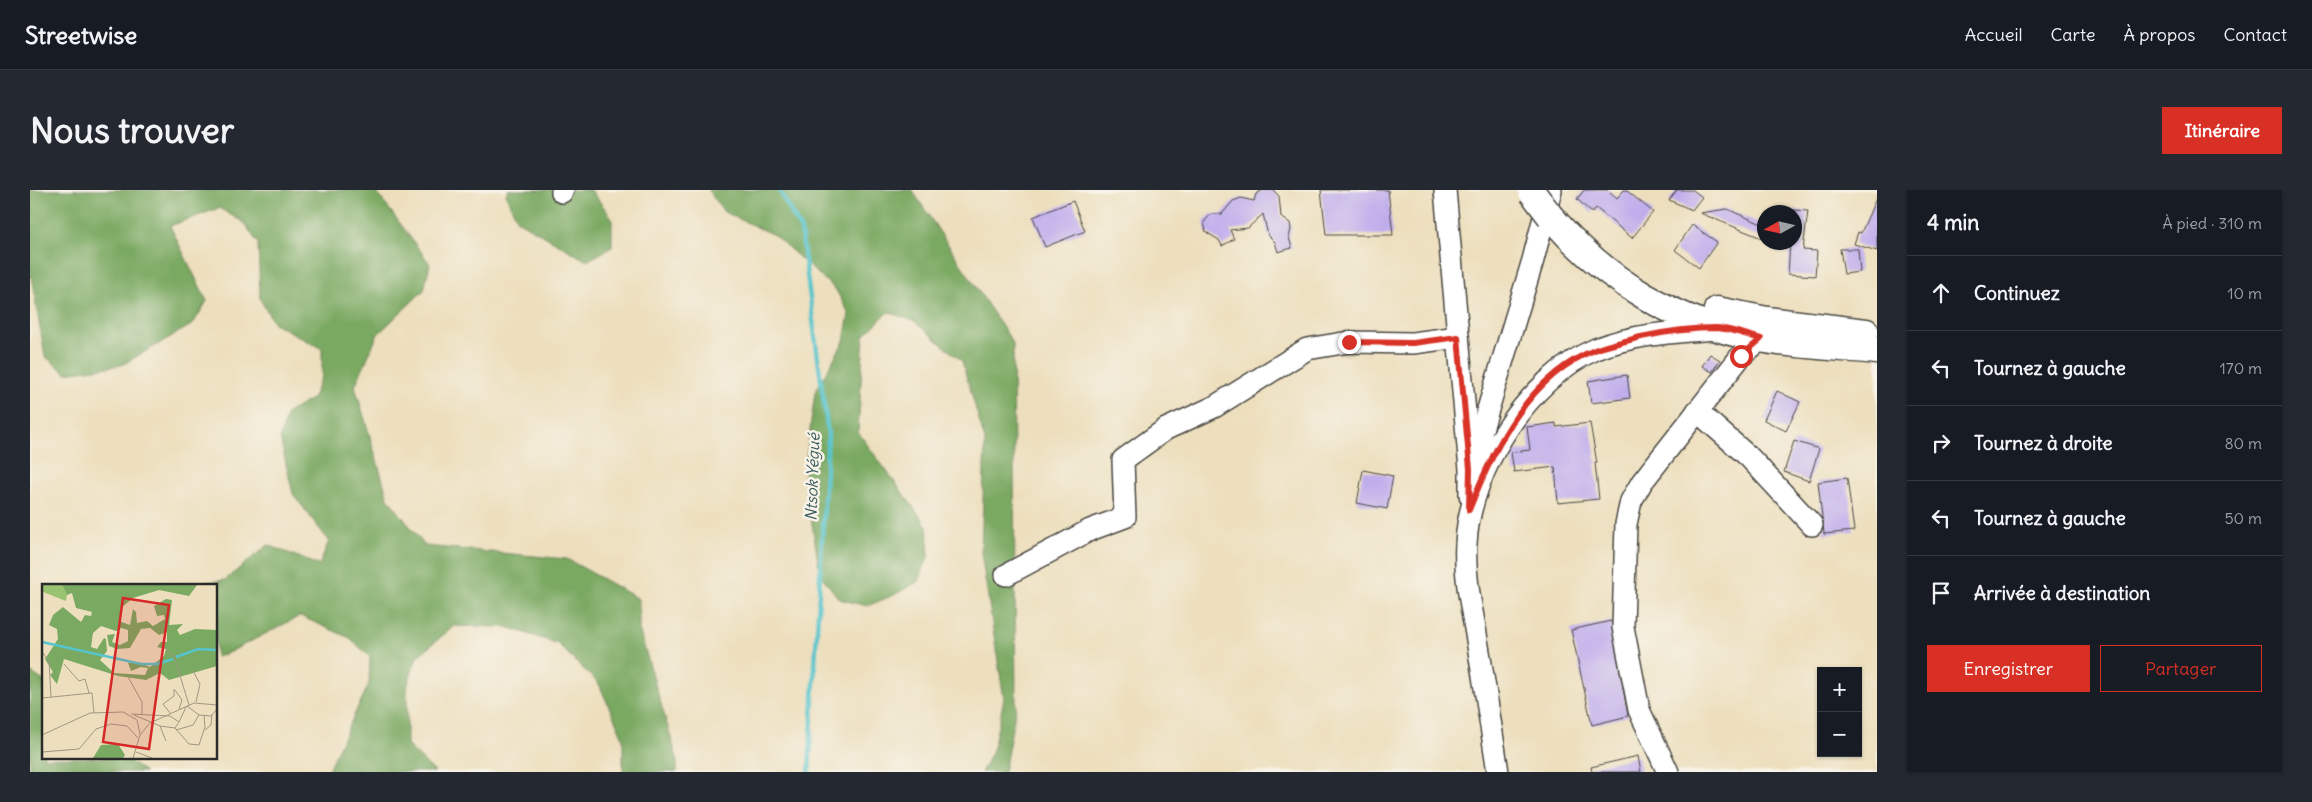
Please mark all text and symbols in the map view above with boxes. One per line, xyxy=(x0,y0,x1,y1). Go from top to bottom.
text: Streetwise xyxy=(25,20,137,50)
text: Accueil xyxy=(1965,23,2023,46)
text: Carte xyxy=(2051,23,2096,46)
text: À propos xyxy=(2124,23,2195,46)
text: Contact xyxy=(2223,23,2287,46)
button: Itinéraire xyxy=(2162,107,2282,154)
text: Nous trouver xyxy=(30,108,234,152)
north arrow xyxy=(1757,205,1802,250)
text: 4 min xyxy=(1927,209,1979,236)
text: À pied · 310 m xyxy=(2162,213,2262,233)
icon: ahead xyxy=(1927,279,1955,307)
text: Continuez xyxy=(1974,281,2060,305)
text: 10 m xyxy=(2227,283,2262,303)
route end xyxy=(1338,331,1361,354)
route start xyxy=(1730,345,1753,368)
icon: left xyxy=(1927,354,1955,382)
text: Tournez à gauche xyxy=(1974,356,2126,380)
text: 170 m xyxy=(2219,358,2262,378)
icon: right xyxy=(1927,429,1955,457)
water label: Ntsok Yégué xyxy=(800,431,824,521)
text: Tournez à droite xyxy=(1974,431,2113,455)
text: 80 m xyxy=(2224,433,2262,453)
icon: left xyxy=(1927,504,1955,532)
text: Tournez à gauche xyxy=(1974,506,2126,530)
text: 50 m xyxy=(2224,508,2262,528)
icon: arrive xyxy=(1927,579,1955,607)
text: Arrivée à destination xyxy=(1974,581,2150,605)
inset map xyxy=(42,584,218,760)
button: Enregistrer xyxy=(1927,645,2090,692)
button: Partager xyxy=(2100,645,2262,692)
map controls xyxy=(1817,667,1862,757)
button: + xyxy=(1817,667,1862,712)
button: − xyxy=(1817,712,1862,757)

